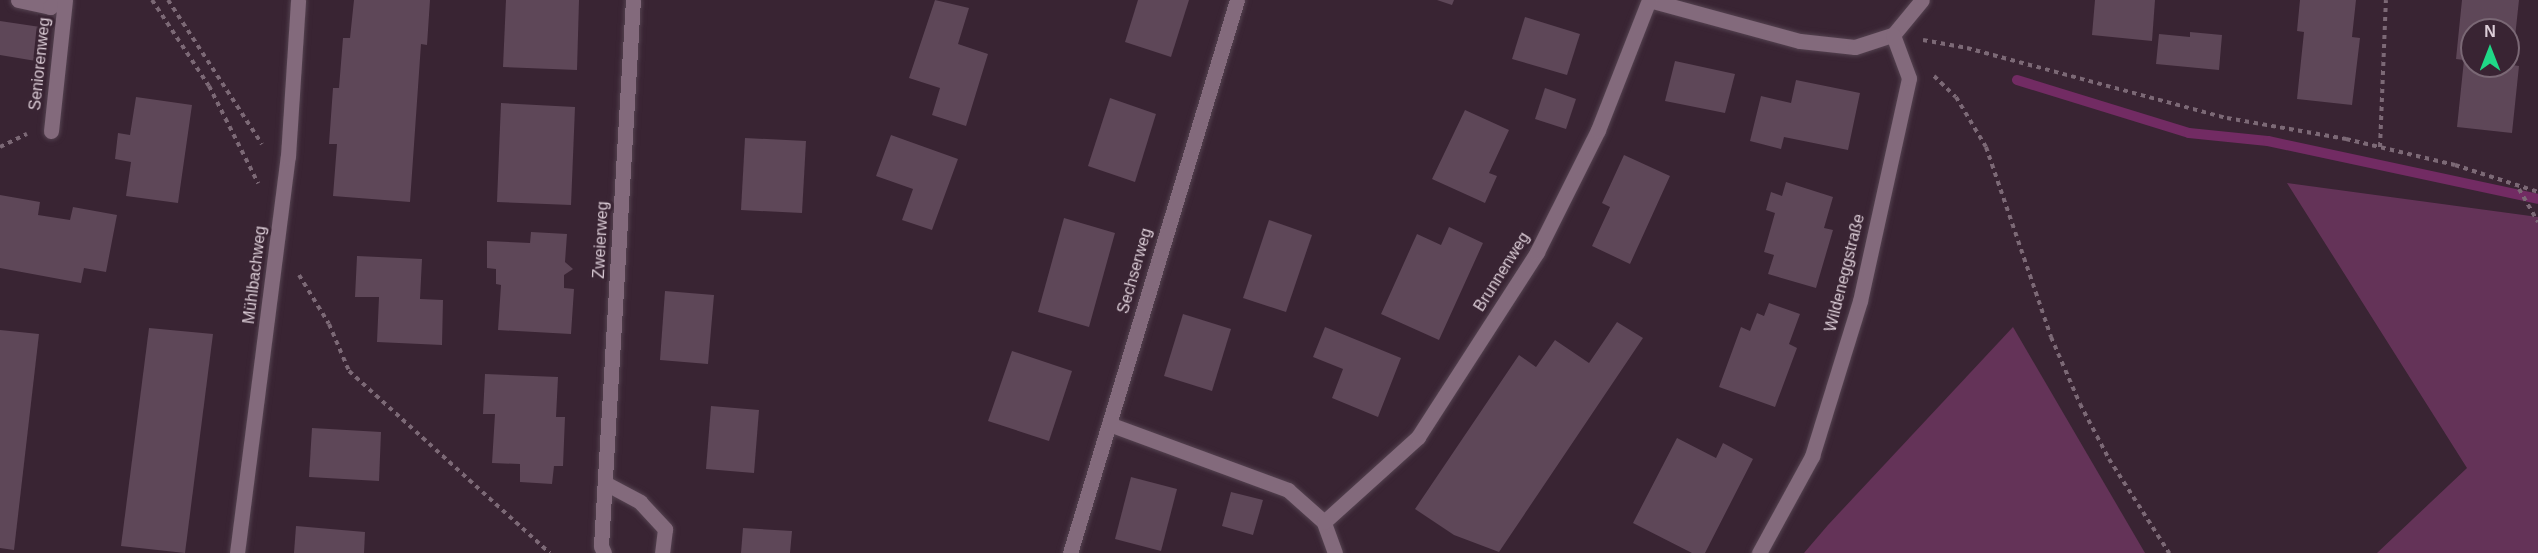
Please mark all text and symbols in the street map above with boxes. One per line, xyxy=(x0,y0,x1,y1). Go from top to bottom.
street label: Seniorenweg xyxy=(26,17,54,111)
north arrow xyxy=(2460,18,2520,78)
text: N xyxy=(2484,23,2496,40)
street label: Zweierweg xyxy=(589,201,613,279)
street label: Wildeneggstraße xyxy=(1821,212,1869,334)
street label: Mühlbachweg xyxy=(239,225,271,325)
street label: Sechserweg xyxy=(1114,226,1156,316)
street label: Brunnenweg xyxy=(1470,229,1534,315)

